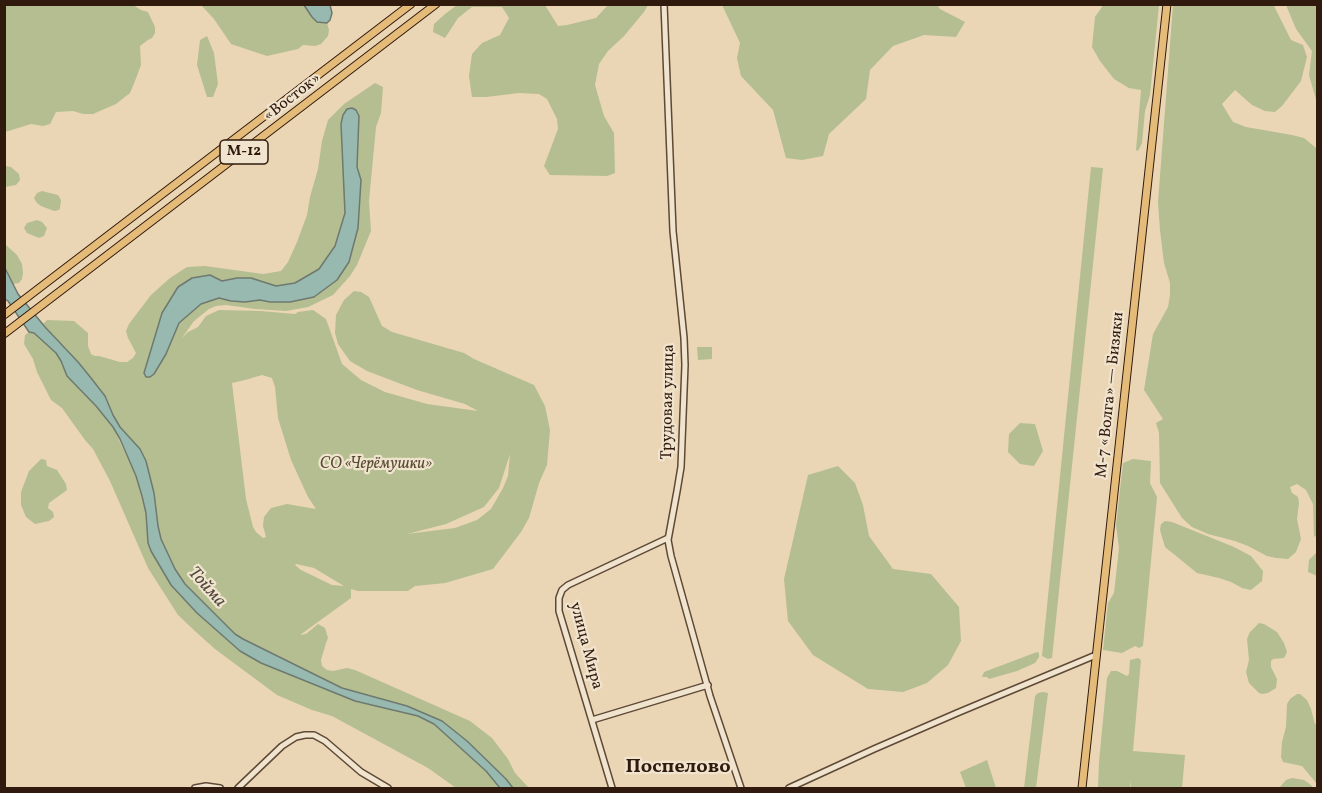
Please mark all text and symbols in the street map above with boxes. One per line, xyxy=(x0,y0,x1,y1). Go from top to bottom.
street label: «Восток» xyxy=(261,70,325,126)
road number: М-12 xyxy=(220,140,268,164)
street label: М-7 «Волга» — Бизяки xyxy=(1093,311,1129,479)
street label: Трудовая улица xyxy=(658,344,680,460)
park label: СО «Черёмушки» xyxy=(320,455,432,475)
water label: Тойма xyxy=(182,563,230,613)
street label: улица Мира xyxy=(564,600,606,692)
district label: Поспелово xyxy=(625,756,731,780)

